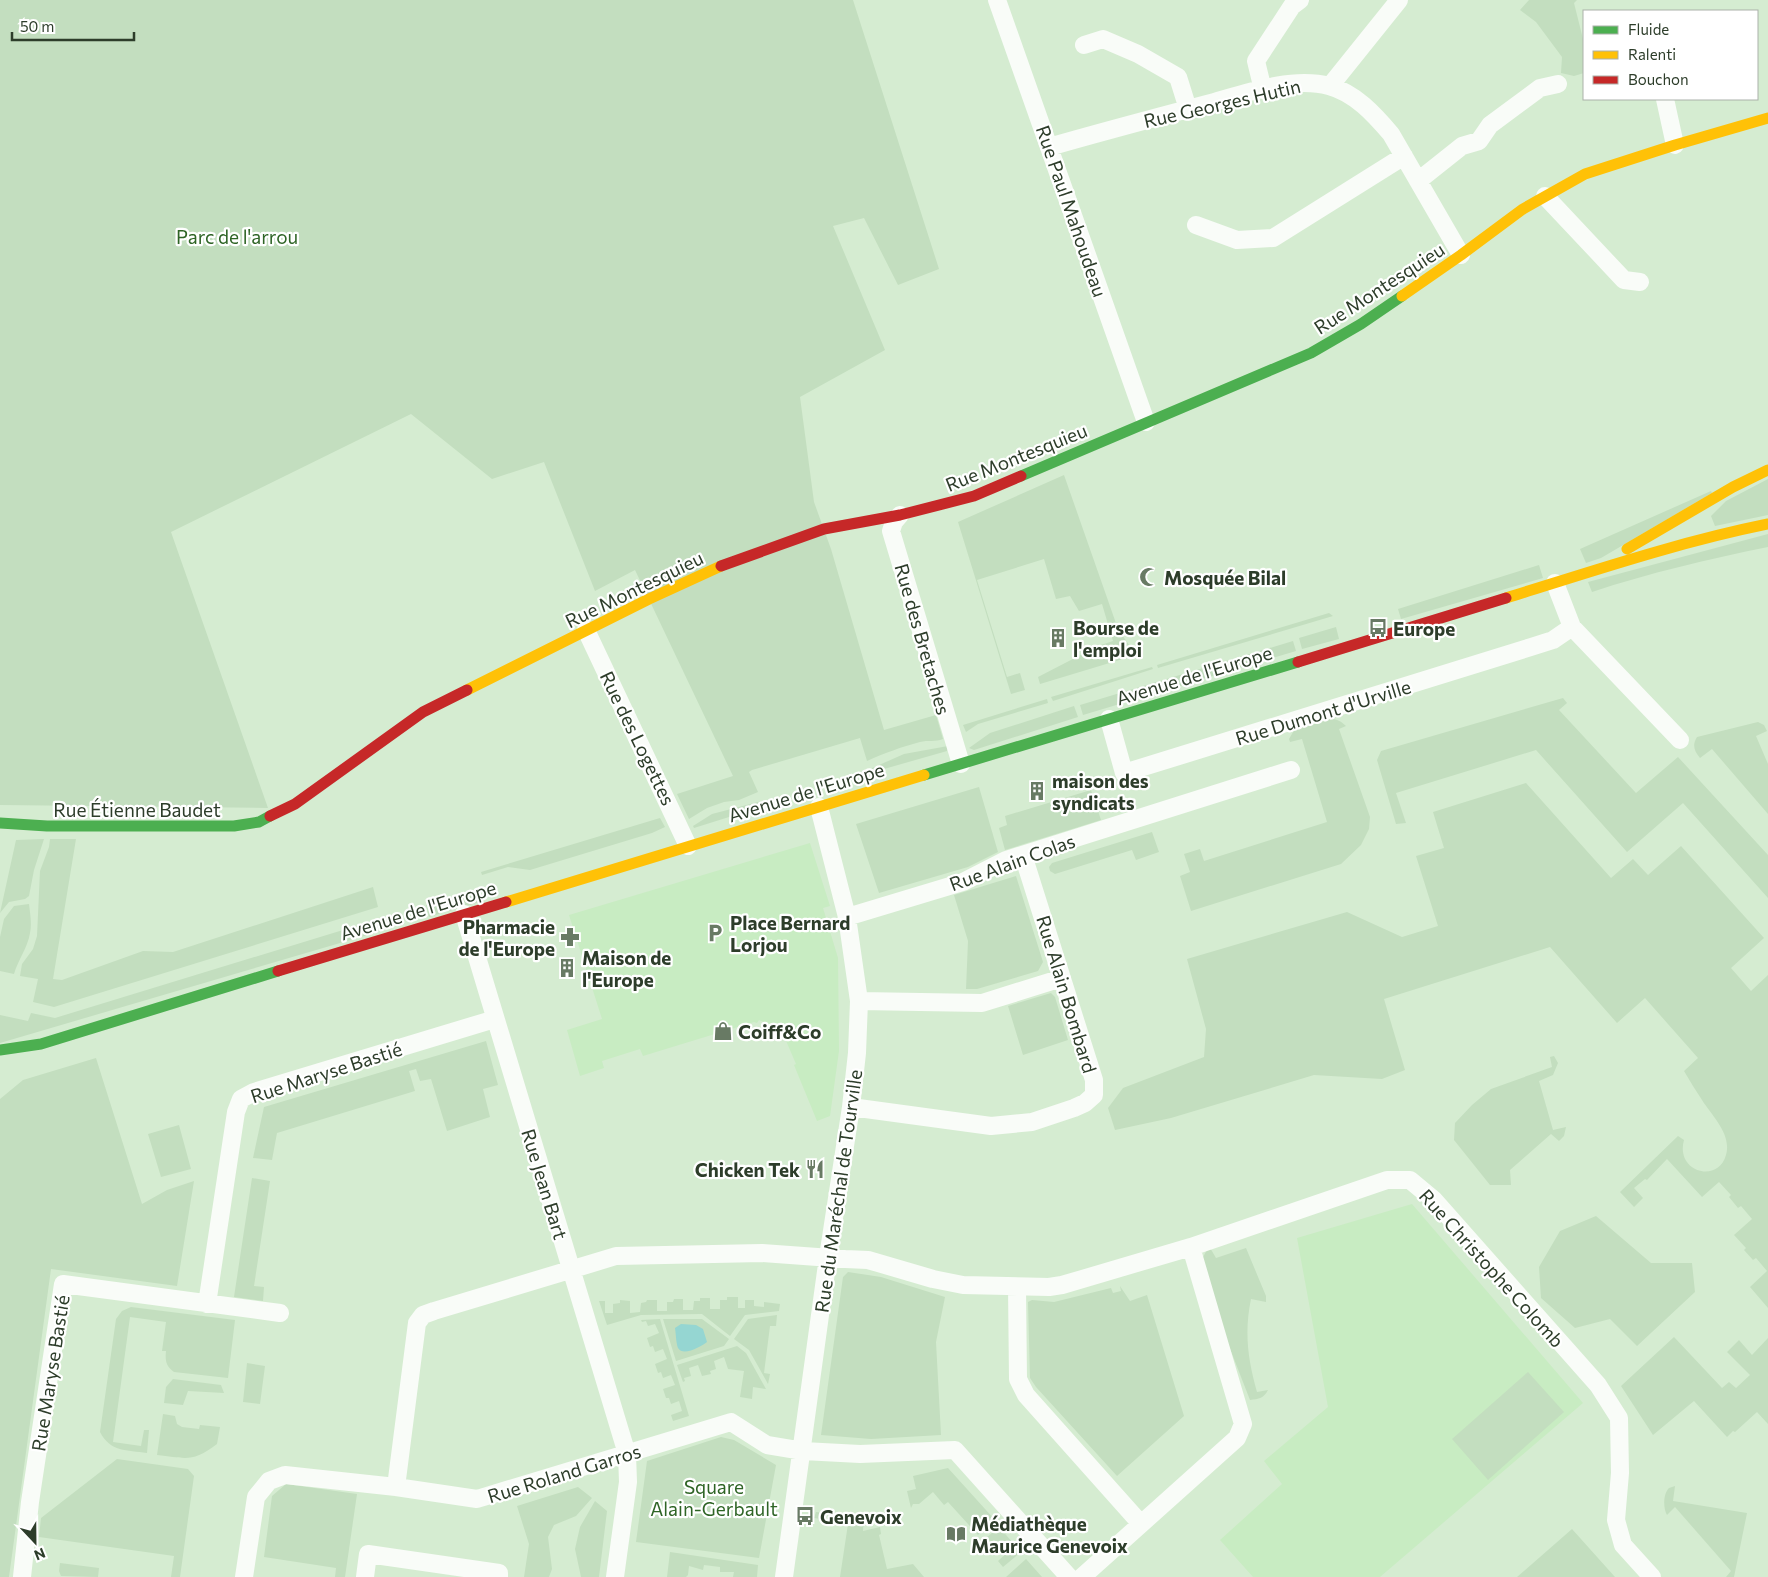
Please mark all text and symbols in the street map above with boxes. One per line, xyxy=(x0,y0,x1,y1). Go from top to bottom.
scale bar xyxy=(12,10,135,42)
legend xyxy=(1583,10,1758,100)
text: 50 m xyxy=(20,17,54,35)
text: Fluide xyxy=(1628,20,1669,38)
text: Ralenti xyxy=(1628,45,1676,63)
text: Bouchon xyxy=(1628,70,1689,88)
street label: Rue Georges Hutin xyxy=(1141,74,1303,132)
street label: Rue Paul Mahoudeau xyxy=(1032,122,1112,300)
park label: Parc de l'arrou xyxy=(176,225,298,248)
street label: Rue Montesquieu xyxy=(1309,237,1449,339)
street label: Rue Montesquieu xyxy=(942,418,1090,496)
street label: Rue Montesquieu xyxy=(561,546,707,632)
street label: Rue des Bretaches xyxy=(890,561,956,717)
mosque icon: Mosquée Bilal xyxy=(1138,566,1160,588)
place label: Mosquée Bilal xyxy=(1164,566,1286,589)
place label: Bourse de l'emploi xyxy=(1073,616,1159,661)
bus stop icon: Europe xyxy=(1367,617,1389,639)
place label: Europe xyxy=(1393,617,1455,640)
building icon: Bourse de l'emploi xyxy=(1047,627,1069,649)
street label: Avenue de l'Europe xyxy=(1113,640,1275,710)
street label: Rue des Logettes xyxy=(596,667,680,809)
street label: Rue Dumont d'Urville xyxy=(1232,674,1414,750)
street label: Avenue de l'Europe xyxy=(725,757,887,827)
place label: maison des syndicats xyxy=(1052,769,1149,814)
building icon: maison des syndicats xyxy=(1026,780,1048,802)
street label: Rue Étienne Baudet xyxy=(53,798,221,821)
street label: Rue Alain Colas xyxy=(946,829,1078,895)
street label: Avenue de l'Europe xyxy=(337,875,499,945)
place label: Place Bernard Lorjou xyxy=(730,911,850,956)
street label: Rue Alain Bombard xyxy=(1032,912,1102,1076)
place label: Pharmacie de l'Europe xyxy=(458,915,555,960)
parking icon: Place Bernard Lorjou xyxy=(704,922,726,944)
pharmacy icon: Pharmacie de l'Europe xyxy=(559,926,581,948)
place label: Maison de l'Europe xyxy=(582,946,671,991)
building icon: Maison de l'Europe xyxy=(556,957,578,979)
shop icon: Coiff&Co xyxy=(712,1020,734,1042)
place label: Coiff&Co xyxy=(738,1020,821,1043)
street label: Rue Maryse Bastié xyxy=(247,1037,405,1107)
street label: Rue du Maréchal de Tourville xyxy=(810,1068,866,1314)
street label: Rue Jean Bart xyxy=(517,1126,573,1242)
place label: Chicken Tek xyxy=(695,1158,800,1181)
restaurant icon: Chicken Tek xyxy=(804,1158,826,1180)
street label: Rue Christophe Colomb xyxy=(1415,1184,1569,1352)
street label: Rue Maryse Bastié xyxy=(26,1293,74,1453)
street label: Rue Roland Garros xyxy=(485,1439,643,1507)
park label: Square Alain-Gerbault xyxy=(650,1475,778,1520)
bus stop icon: Genevoix xyxy=(794,1505,816,1527)
place label: Genevoix xyxy=(820,1505,902,1528)
place label: Médiathèque Maurice Genevoix xyxy=(971,1512,1128,1557)
north arrow xyxy=(10,1517,60,1567)
library icon: Médiathèque Maurice Genevoix xyxy=(945,1523,967,1545)
text: N xyxy=(32,1545,48,1564)

